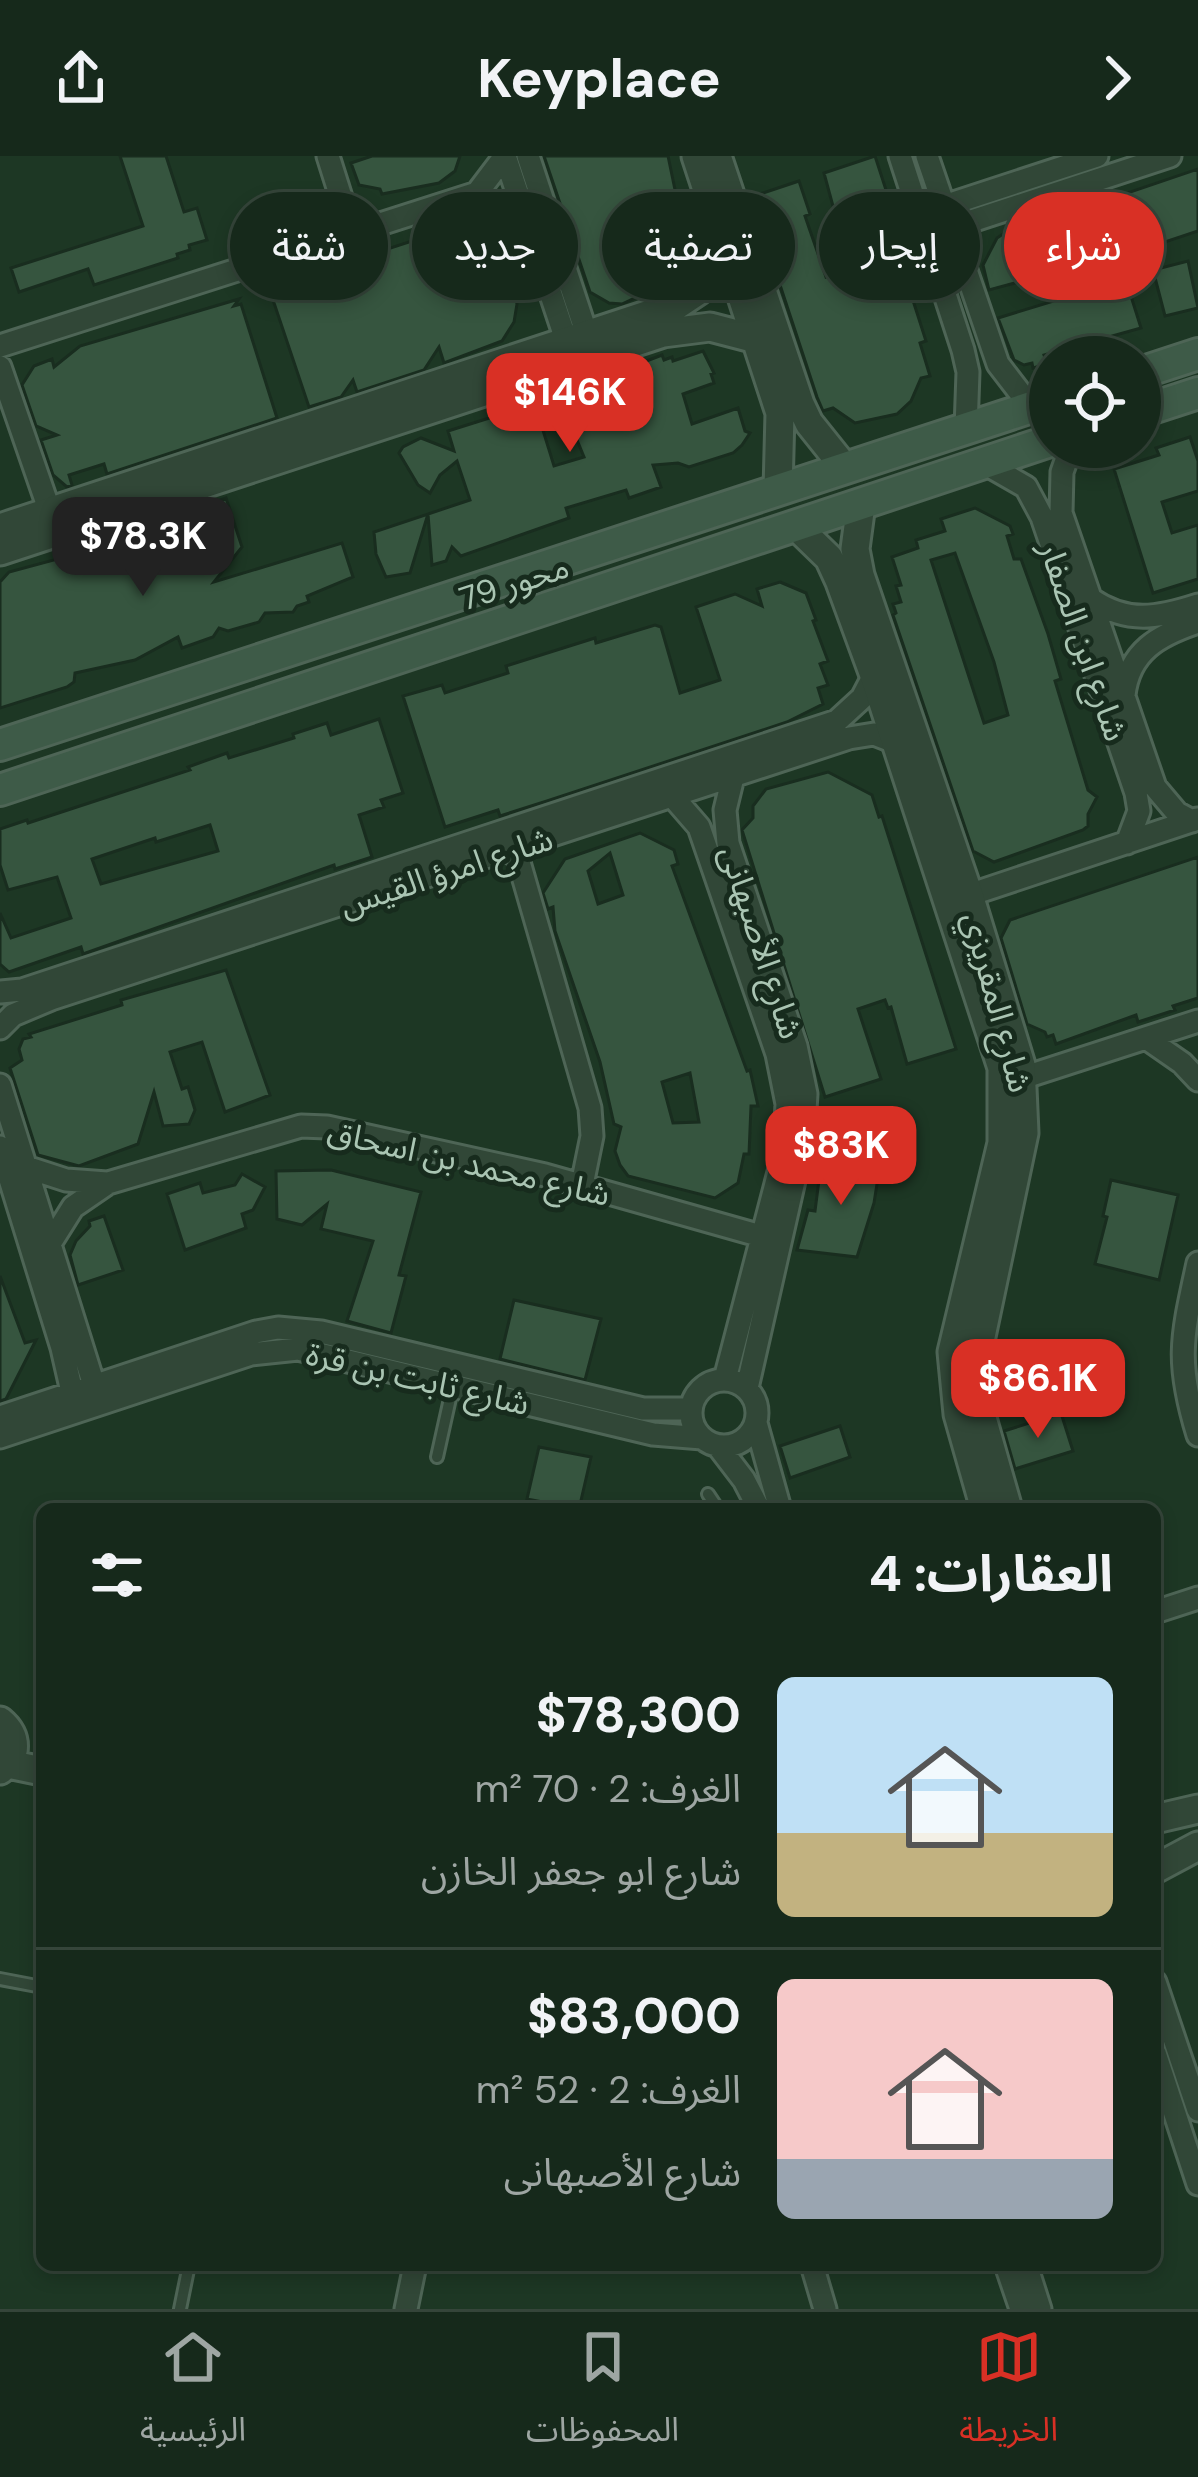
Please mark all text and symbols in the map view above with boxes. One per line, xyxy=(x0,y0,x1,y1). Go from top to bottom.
text: Keyplace xyxy=(477,43,721,114)
icon: share xyxy=(48,45,114,111)
icon: forward xyxy=(1084,45,1150,111)
chip: شقة xyxy=(230,192,388,300)
chip: جديد xyxy=(412,192,578,300)
chip: تصفية xyxy=(602,192,795,300)
chip: إيجار xyxy=(819,192,980,300)
chip: شراء xyxy=(1004,192,1164,300)
map controls xyxy=(1029,336,1161,468)
button: locate xyxy=(1029,336,1161,468)
pin: $146K xyxy=(486,353,654,455)
text: $146K xyxy=(513,366,627,417)
pin: $78.3K xyxy=(45,497,241,599)
text: $78.3K xyxy=(79,510,207,561)
street label: شارع ابن الصفار xyxy=(1026,535,1138,748)
street label: محور 79 xyxy=(454,545,574,620)
street label: شارع امرؤ القيس xyxy=(334,817,559,929)
street label: شارع الأصبهانى xyxy=(707,840,813,1045)
street label: شارع المقريزي xyxy=(949,907,1042,1098)
pin: $83K xyxy=(770,1106,912,1208)
street label: شارع محمد بن اسحاق xyxy=(323,1109,614,1219)
text: $83K xyxy=(792,1119,890,1170)
street label: شارع ثابت بن قرة xyxy=(301,1332,534,1428)
pin: $86.1K xyxy=(940,1339,1136,1441)
text: $86.1K xyxy=(978,1352,1098,1403)
text: العقارات: 4 xyxy=(869,1540,1113,1607)
icon: filters xyxy=(84,1542,150,1608)
text: $78,300 xyxy=(536,1681,741,1748)
icon: home xyxy=(873,1725,1017,1869)
text: الغرف: 2 · 70 m² xyxy=(474,1763,741,1814)
text: شارع ابو جعفر الخازن xyxy=(421,1846,741,1897)
text: $83,000 xyxy=(527,1982,741,2049)
icon: home xyxy=(873,2027,1017,2171)
text: الغرف: 2 · 52 m² xyxy=(476,2064,741,2115)
text: شارع الأصبهانى xyxy=(504,2147,741,2198)
tab: الرئيسية xyxy=(140,2324,246,2465)
tab: المحفوظات xyxy=(526,2324,679,2465)
tab: الخريطة xyxy=(959,2324,1058,2465)

